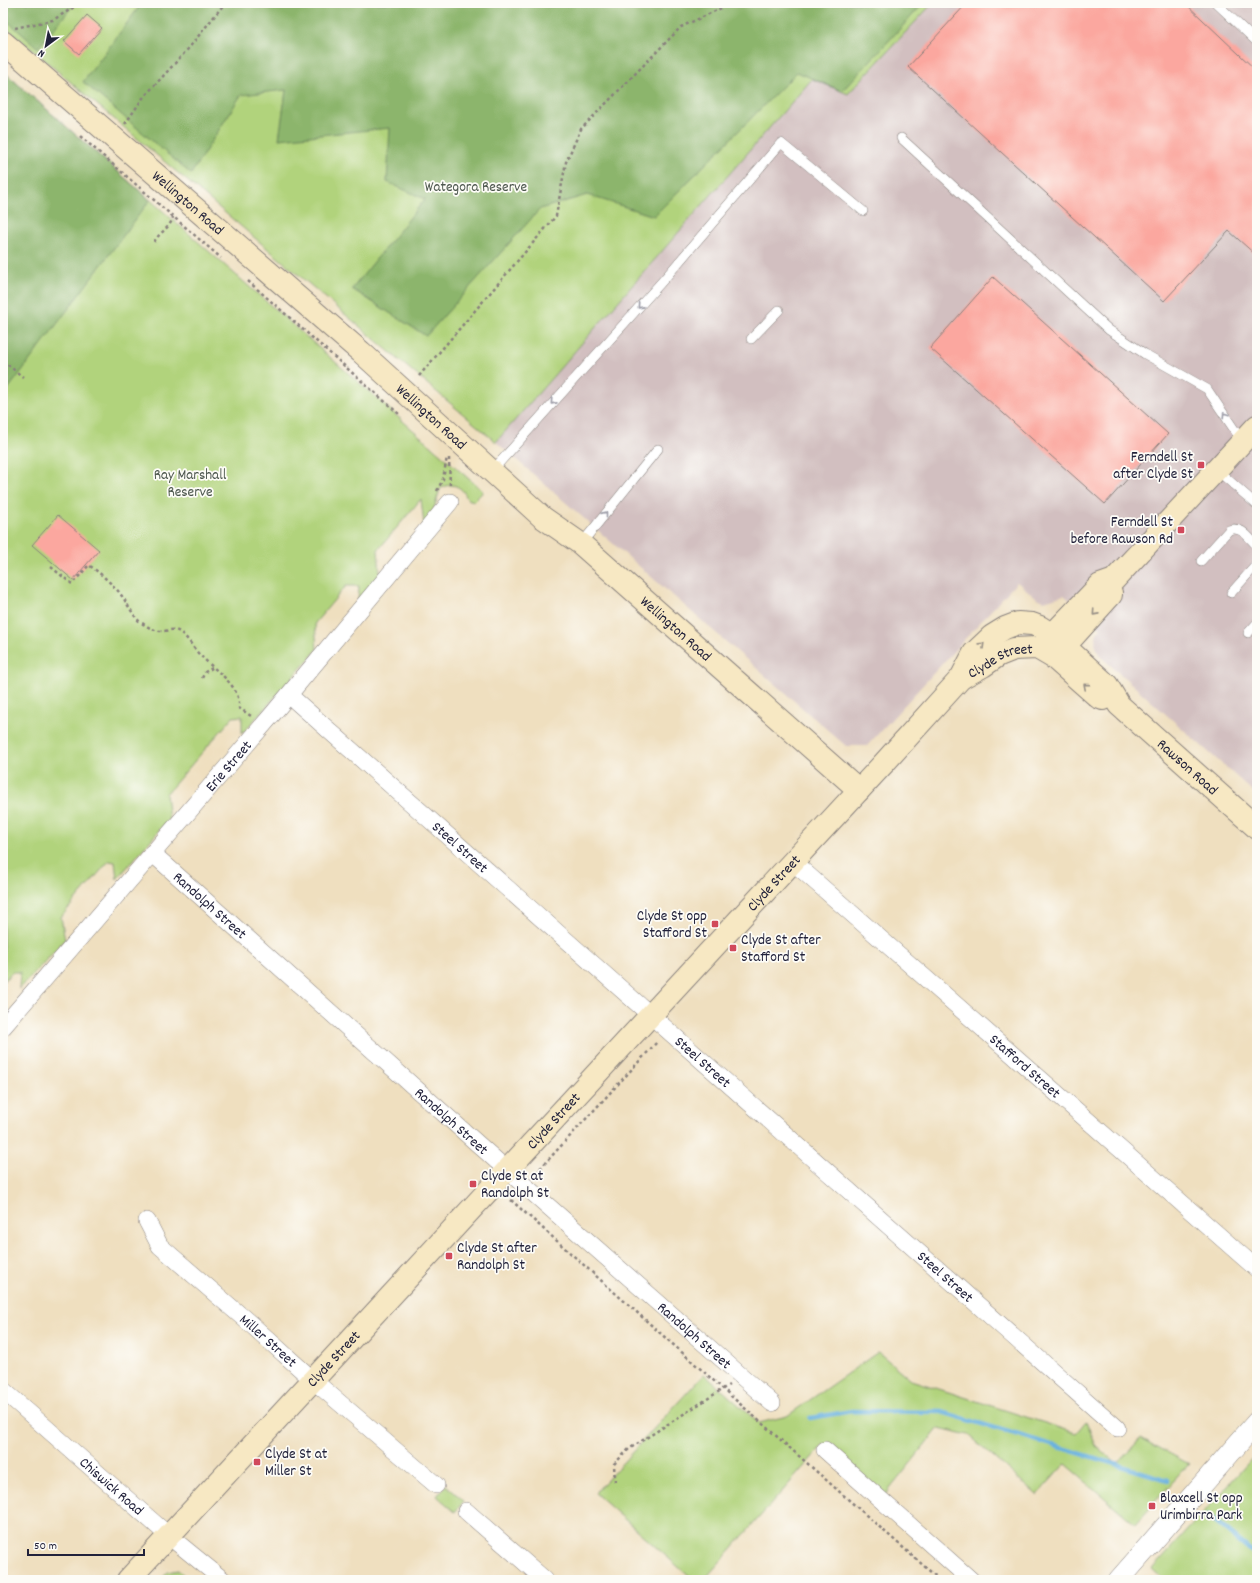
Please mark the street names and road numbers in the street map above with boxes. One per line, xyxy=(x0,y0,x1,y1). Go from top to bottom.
street label: Wellington Road xyxy=(146,166,228,241)
street label: Wellington Road xyxy=(390,380,471,456)
street label: Wellington Road xyxy=(634,592,716,668)
street label: Clyde Street xyxy=(964,639,1034,685)
street label: Rawson Road xyxy=(1151,735,1222,801)
street label: Erie Street xyxy=(201,736,258,798)
street label: Steel Street xyxy=(426,817,493,880)
street label: Clyde Street xyxy=(743,850,807,918)
street label: Randolph Street xyxy=(167,867,251,946)
street label: Stafford Street xyxy=(983,1030,1065,1105)
street label: Steel Street xyxy=(669,1032,735,1094)
street label: Randolph Street xyxy=(409,1083,493,1162)
street label: Clyde Street xyxy=(523,1088,587,1155)
street label: Steel Street xyxy=(911,1247,978,1309)
street label: Randolph Street xyxy=(652,1298,736,1376)
street label: Miller Street xyxy=(234,1310,301,1374)
street label: Clyde Street xyxy=(303,1326,367,1393)
street label: Chiswick Road xyxy=(73,1453,148,1522)

